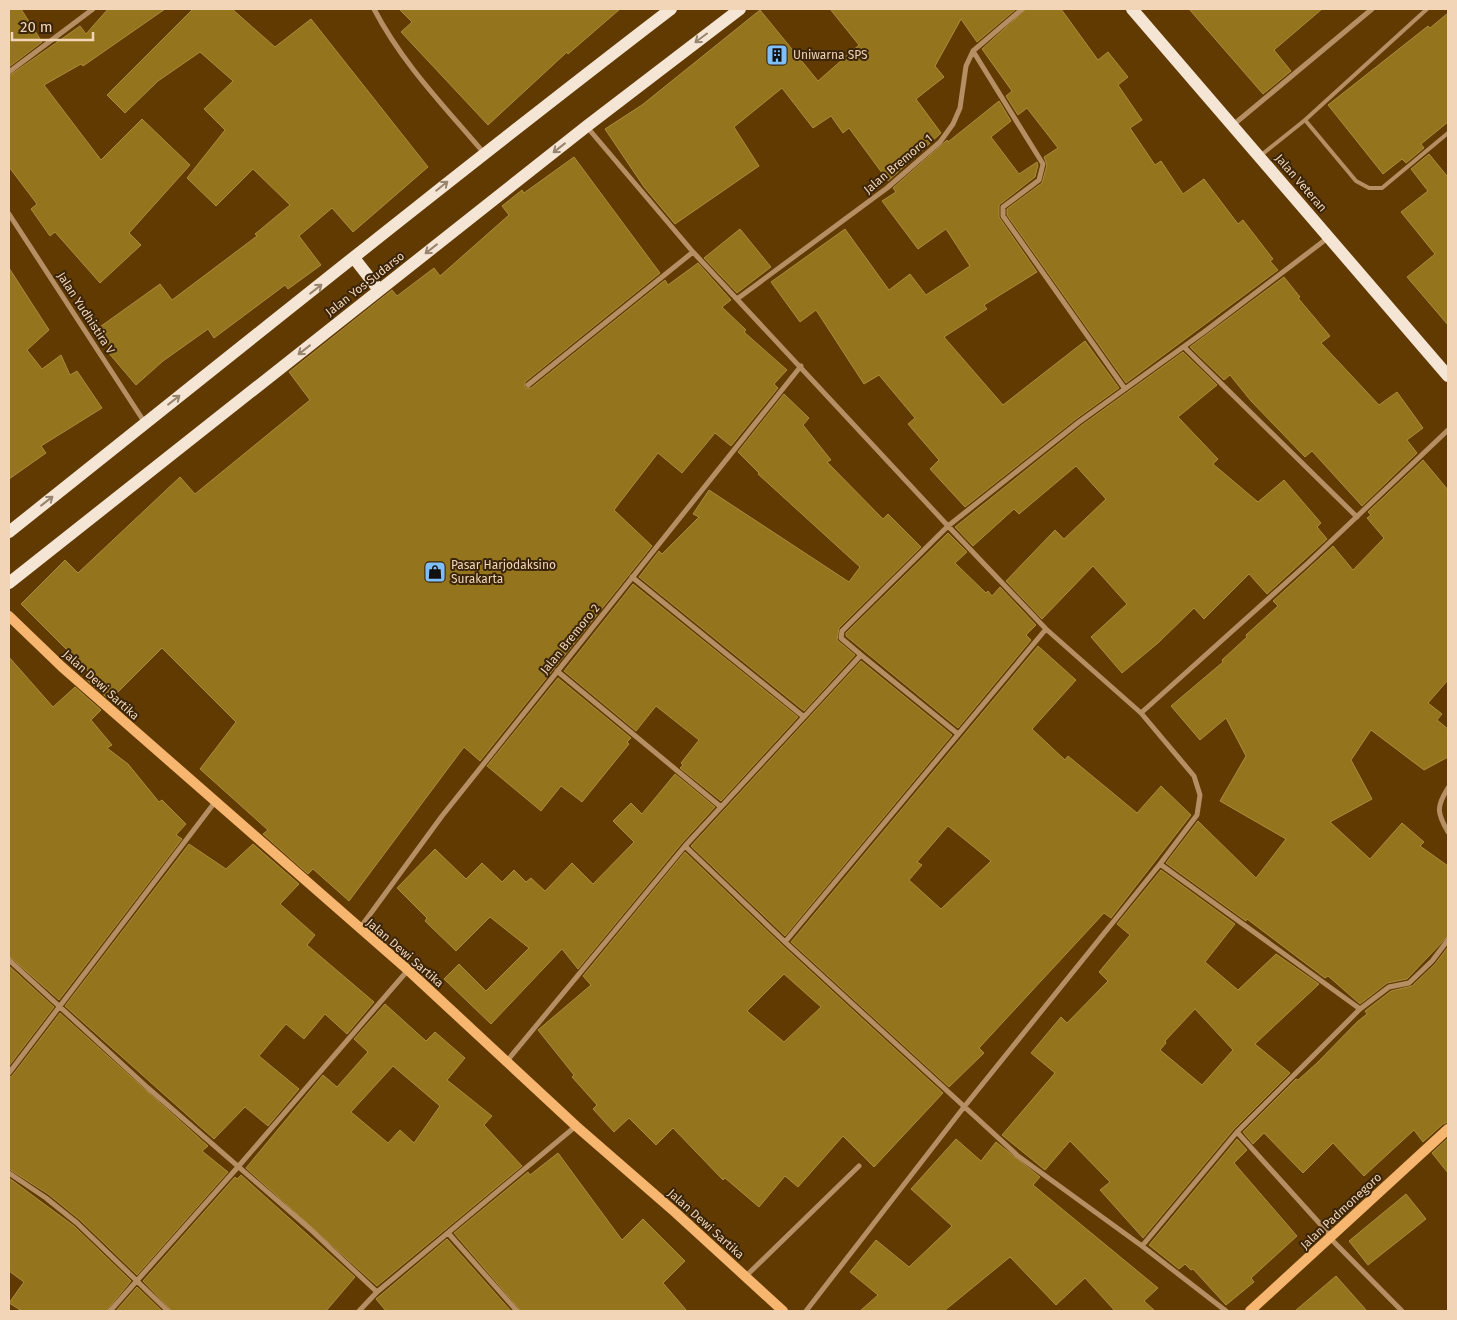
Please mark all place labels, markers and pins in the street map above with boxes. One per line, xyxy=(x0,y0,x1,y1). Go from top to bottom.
building icon: Uniwarna SPS xyxy=(765,43,789,67)
place label: Uniwarna SPS xyxy=(793,48,868,62)
place label: Pasar Harjodaksino Surakarta xyxy=(451,558,556,586)
shop icon: Pasar Harjodaksino Surakarta xyxy=(423,560,447,584)

